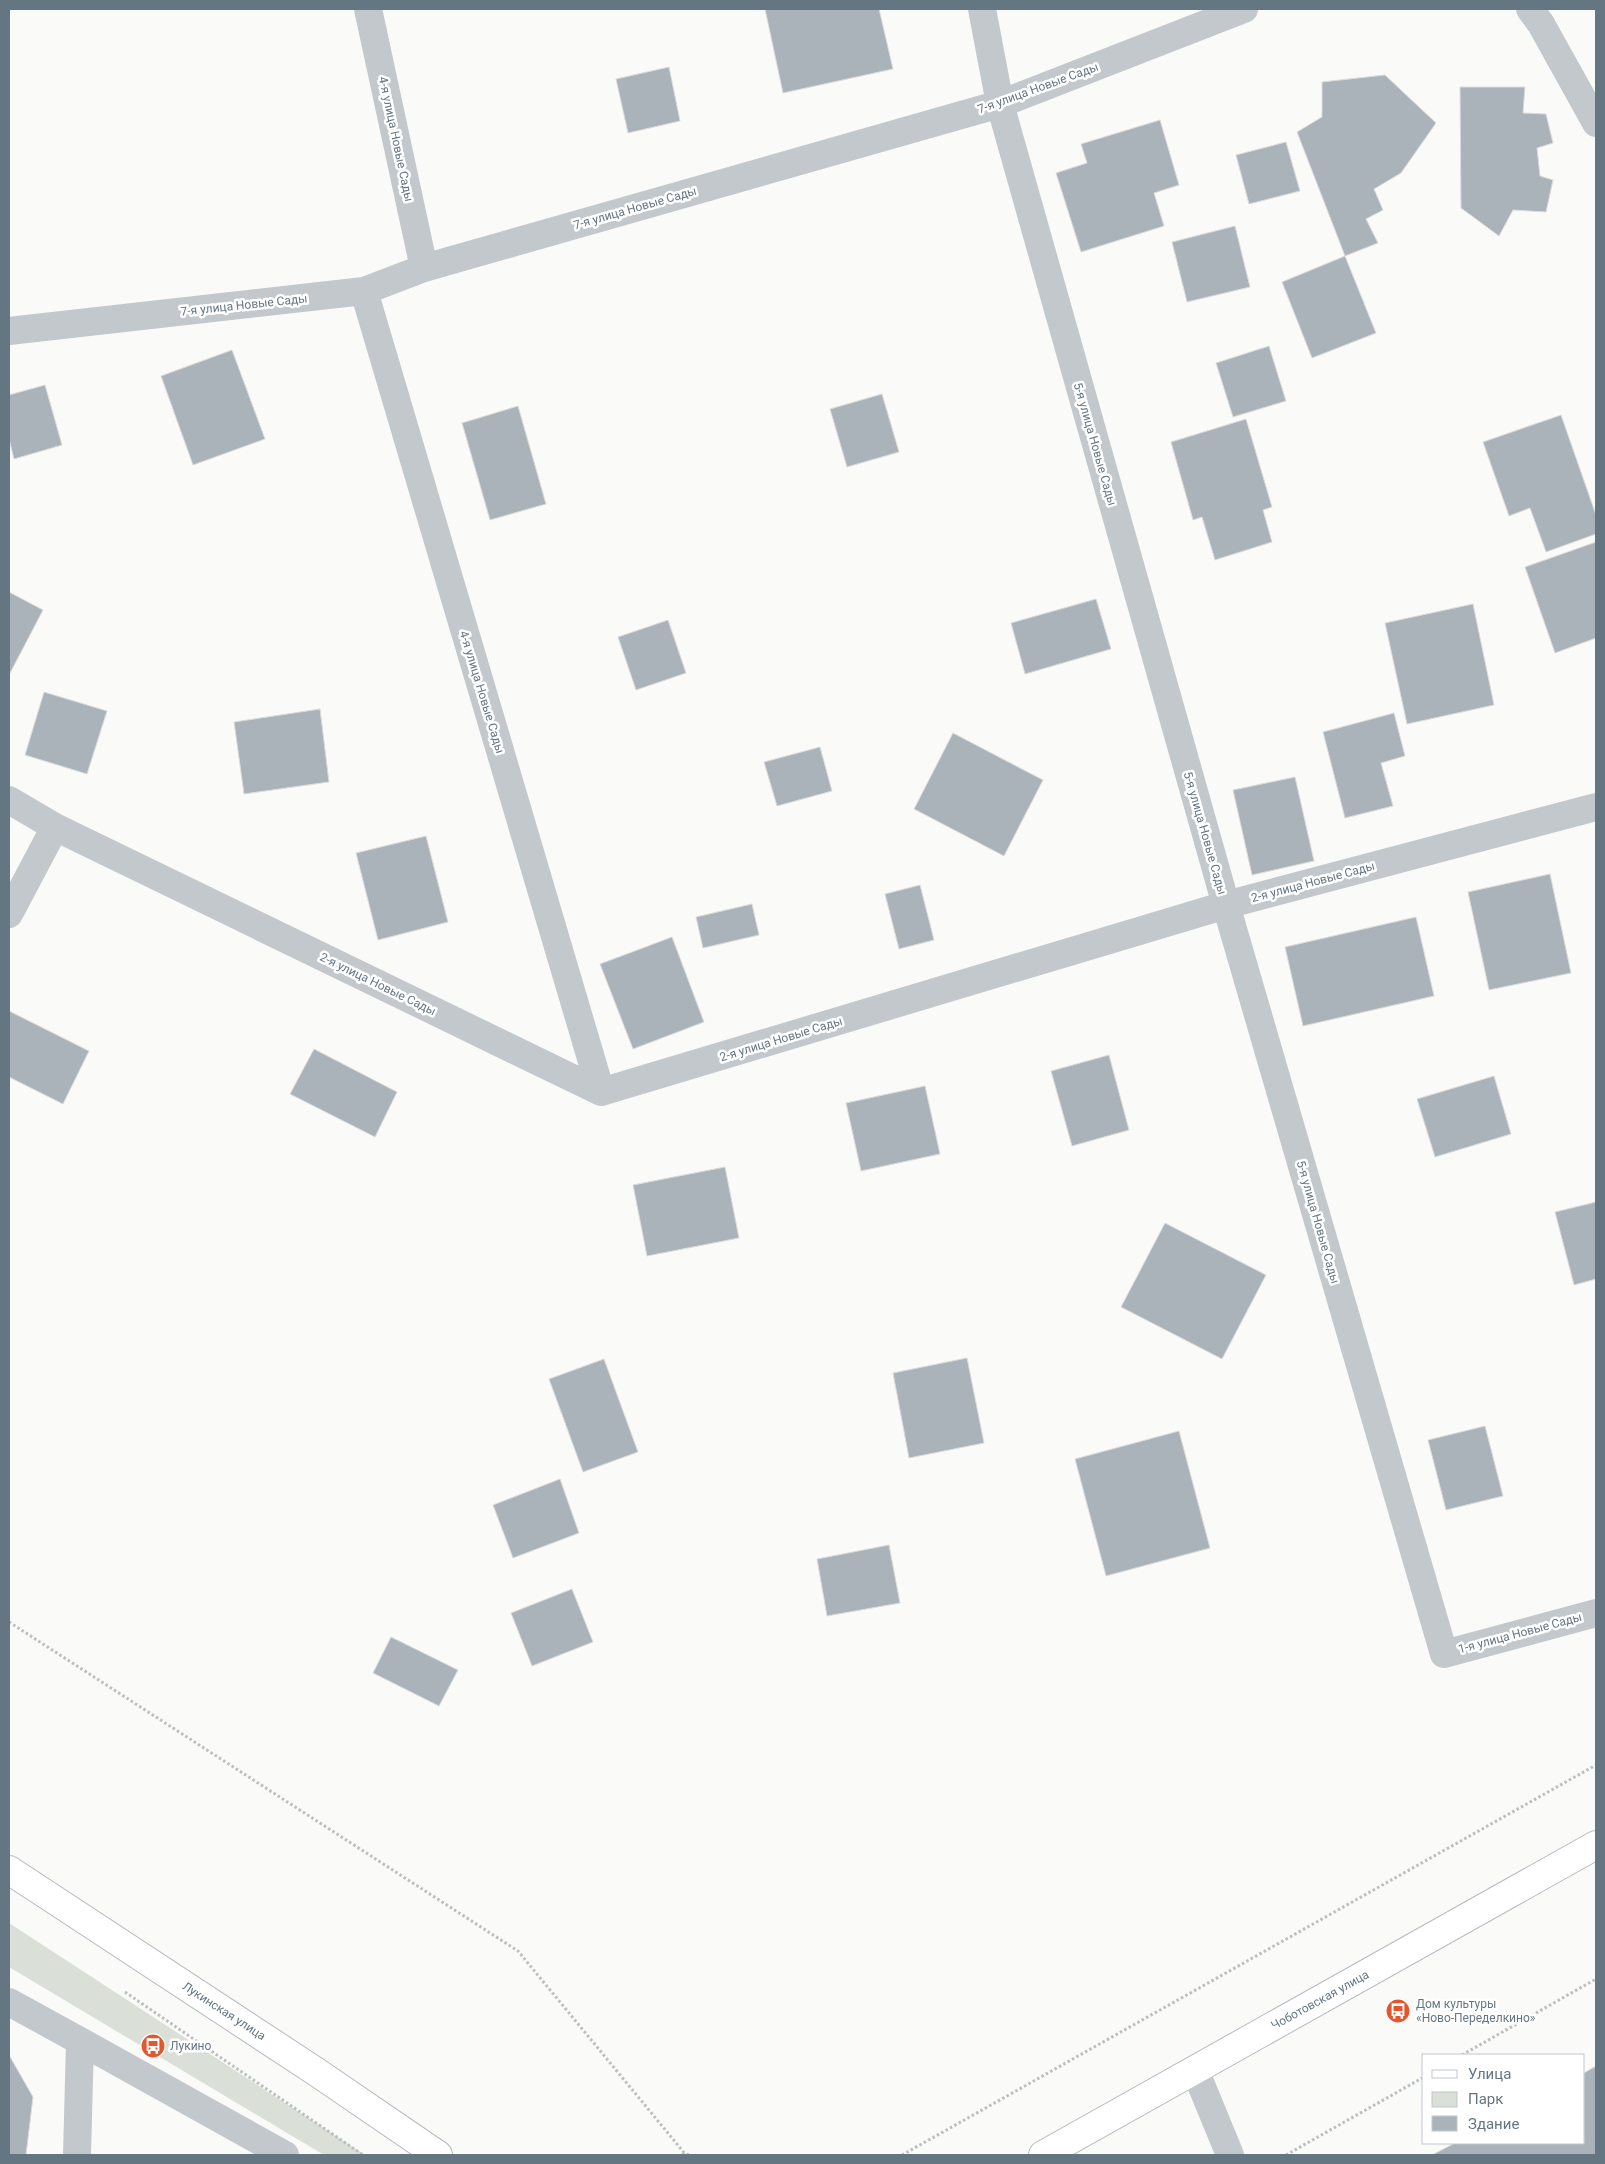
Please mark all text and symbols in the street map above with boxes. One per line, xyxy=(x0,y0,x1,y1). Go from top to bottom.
street label: 7-я улица Новые Сады xyxy=(976,60,1100,116)
street label: 4-я улица Новые Сады xyxy=(376,75,416,203)
street label: 7-я улица Новые Сады xyxy=(572,184,698,232)
street label: 7-я улица Новые Сады xyxy=(180,291,308,319)
street label: 5-я улица Новые Сады xyxy=(1071,381,1119,507)
street label: 4-я улица Новые Сады xyxy=(457,629,507,755)
street label: 5-я улица Новые Сады xyxy=(1181,770,1229,896)
street label: 2-я улица Новые Сады xyxy=(1250,859,1376,905)
street label: 2-я улица Новые Сады xyxy=(318,950,438,1018)
street label: 2-я улица Новые Сады xyxy=(718,1014,844,1064)
street label: 5-я улица Новые Сады xyxy=(1294,1159,1342,1285)
street label: 1-я улица Новые Сады xyxy=(1457,1610,1583,1656)
street label: Чоботовская улица xyxy=(1269,1967,1371,2033)
street label: Лукинская улица xyxy=(180,1979,268,2043)
place label: Дом культуры «Ново-Переделкино» xyxy=(1416,1997,1536,2025)
bus stop icon: Дом культуры «Ново-Переделкино» xyxy=(1385,1998,1411,2024)
bus stop icon: Лукино xyxy=(140,2033,166,2059)
place label: Лукино xyxy=(170,2039,212,2053)
legend xyxy=(1422,2054,1585,2144)
text: Улица xyxy=(1468,2065,1511,2083)
text: Парк xyxy=(1468,2090,1503,2108)
text: Здание xyxy=(1468,2115,1519,2133)

